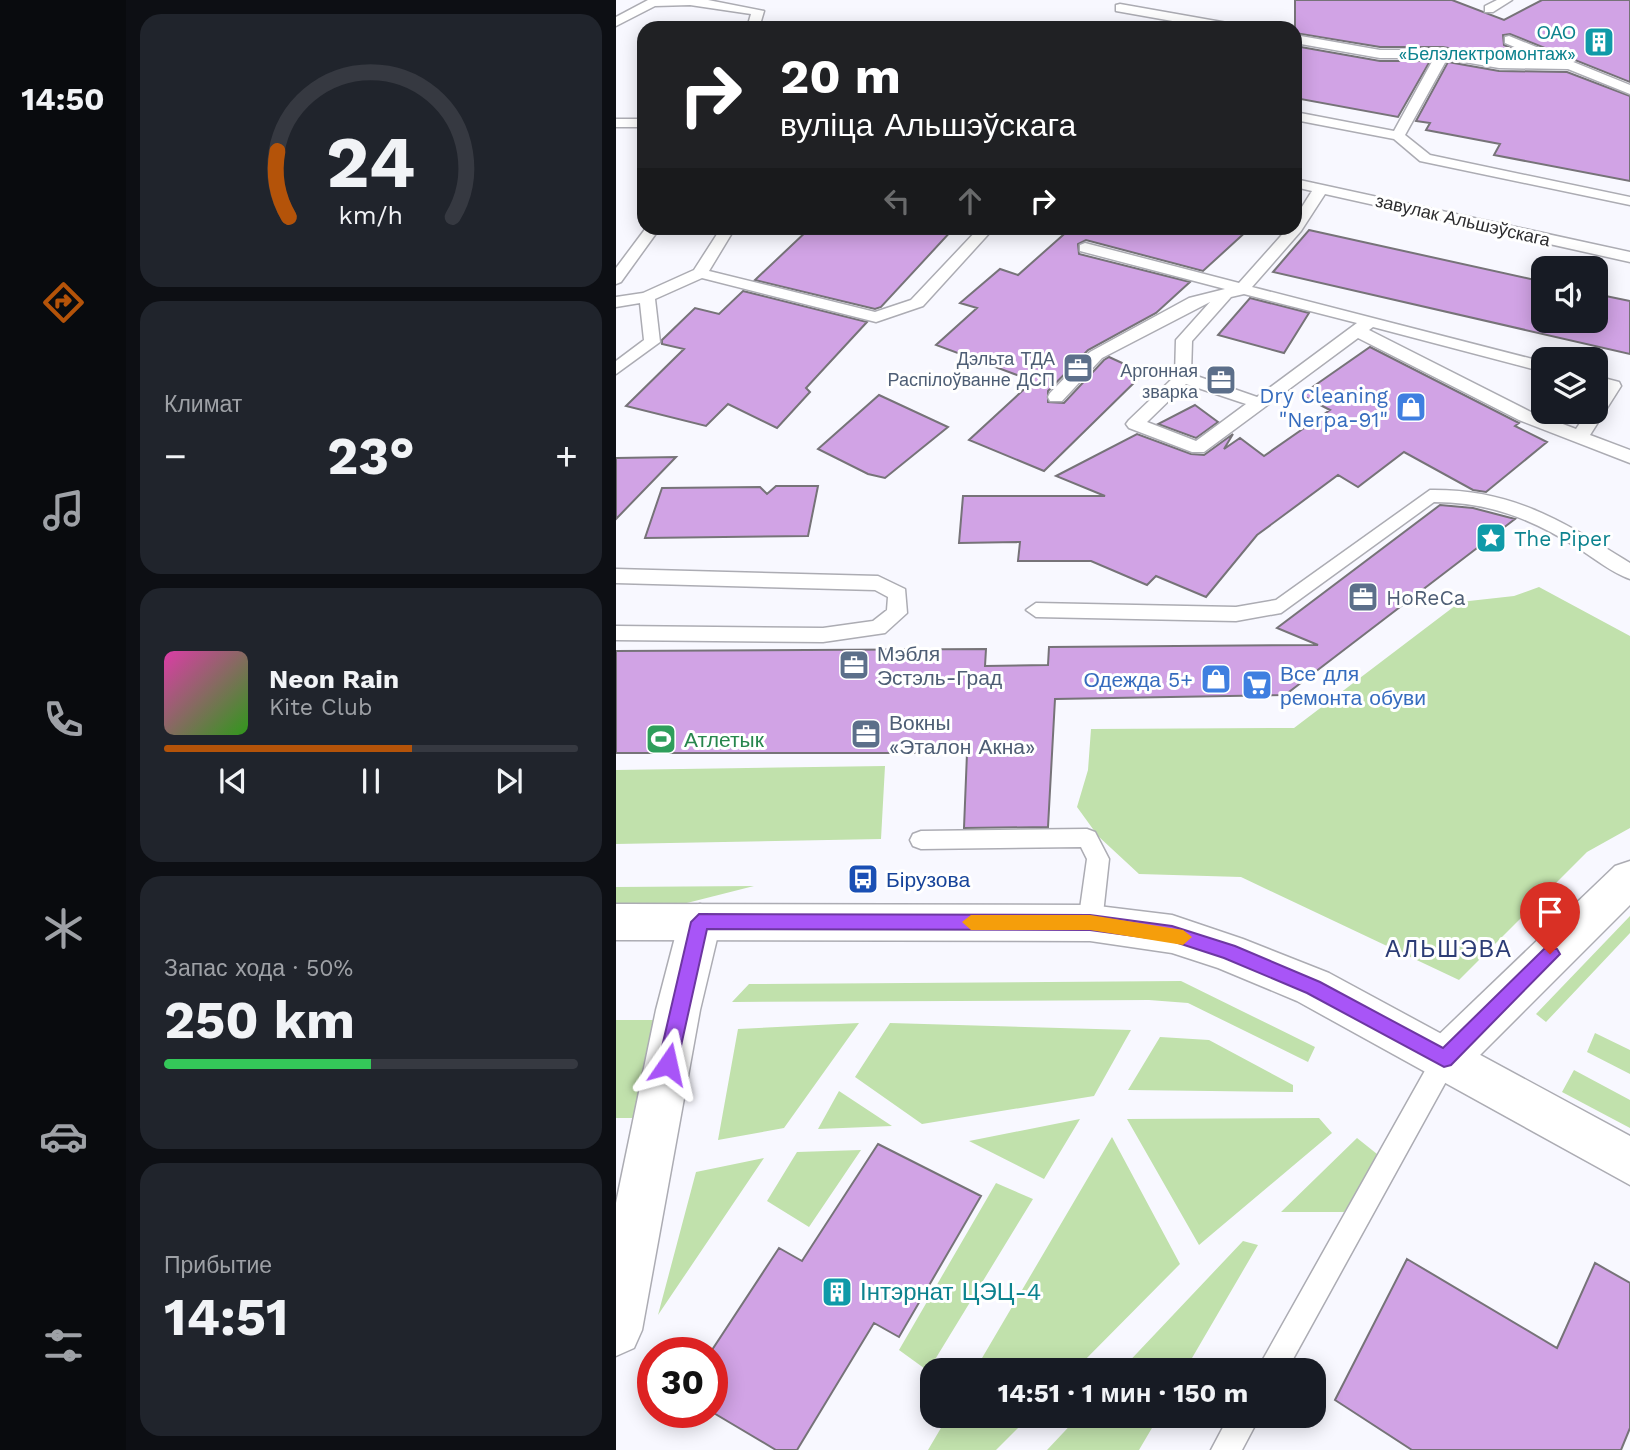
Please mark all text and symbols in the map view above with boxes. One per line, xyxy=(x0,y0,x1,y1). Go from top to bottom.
place label: ОАО «Белэлектромонтаж» xyxy=(1398,22,1576,64)
building icon: ОАО «Белэлектромонтаж» xyxy=(1582,25,1616,59)
text: 20 m xyxy=(780,47,901,105)
icon: right xyxy=(665,49,756,140)
text: 14:50 xyxy=(21,80,105,118)
text: вуліца Альшэўскага xyxy=(780,106,1076,144)
text: 24 xyxy=(326,119,416,205)
icon: left xyxy=(878,182,916,220)
icon: ahead xyxy=(951,182,989,220)
icon: right xyxy=(1024,182,1062,220)
street label: завулак Альшэўскага xyxy=(1374,190,1553,251)
text: km/h xyxy=(339,200,403,229)
map controls xyxy=(1531,256,1608,424)
button: sound xyxy=(1531,256,1608,333)
icon: directions xyxy=(39,278,88,327)
button: layers xyxy=(1531,347,1608,424)
place label: Дэльта ТДА Распілоўванне ДСП xyxy=(888,348,1055,390)
office icon: Дэльта ТДА Распілоўванне ДСП xyxy=(1061,351,1095,385)
place label: Аргонная зварка xyxy=(1120,360,1199,402)
office icon: Аргонная зварка xyxy=(1204,363,1238,397)
place label: Dry Cleaning "Nerpa-91" xyxy=(1259,383,1389,432)
shop icon: Dry Cleaning "Nerpa-91" xyxy=(1394,390,1428,424)
text: Климат xyxy=(164,391,242,418)
text: 23° xyxy=(327,426,415,487)
text: − xyxy=(164,434,187,478)
text: + xyxy=(555,434,578,478)
icon: music xyxy=(39,486,88,535)
place icon: The Piper xyxy=(1474,521,1508,555)
place label: The Piper xyxy=(1514,526,1611,551)
office icon: HoReCa xyxy=(1346,580,1380,614)
place label: HoReCa xyxy=(1386,585,1466,610)
place label: Мэбля Эстэль-Град xyxy=(877,641,1002,690)
office icon: Мэбля Эстэль-Град xyxy=(837,648,871,682)
place label: Все для ремонта обуви xyxy=(1280,661,1426,710)
shop icon: Одежда 5+ xyxy=(1199,662,1233,696)
text: Neon Rain xyxy=(269,664,399,694)
place label: Одежда 5+ xyxy=(1083,667,1193,692)
supermarket icon: Все для ремонта обуви xyxy=(1240,668,1274,702)
text: Kite Club xyxy=(269,694,372,721)
icon: phone xyxy=(39,695,88,744)
place label: Вокны «Эталон Акна» xyxy=(889,710,1035,759)
office icon: Вокны «Эталон Акна» xyxy=(849,717,883,751)
sports icon: Атлетык xyxy=(644,722,678,756)
place label: Атлетык xyxy=(684,727,765,752)
icon: previous xyxy=(214,762,252,800)
icon: pause xyxy=(352,762,390,800)
icon: next xyxy=(490,762,528,800)
bus stop icon: Бірузова xyxy=(846,862,880,896)
place label: Бірузова xyxy=(886,867,970,892)
pin xyxy=(1520,882,1580,954)
icon: arrive xyxy=(1531,893,1569,931)
icon: climate xyxy=(39,904,88,953)
district label: АЛЬШЭВА xyxy=(1385,936,1513,963)
text: Запас хода · 50% xyxy=(164,955,353,982)
text: 250 km xyxy=(164,990,355,1051)
position arrow xyxy=(631,1027,705,1101)
icon: car xyxy=(39,1112,88,1161)
text: Прибытие xyxy=(164,1252,272,1279)
building icon: Інтэрнат ЦЭЦ-4 xyxy=(820,1275,854,1309)
place label: Інтэрнат ЦЭЦ-4 xyxy=(860,1278,1041,1306)
text: 14:51 xyxy=(164,1287,288,1348)
icon: filters xyxy=(39,1321,88,1370)
speed limit sign: 30 xyxy=(637,1337,728,1428)
text: 14:51 · 1 мин · 150 m xyxy=(998,1378,1248,1408)

